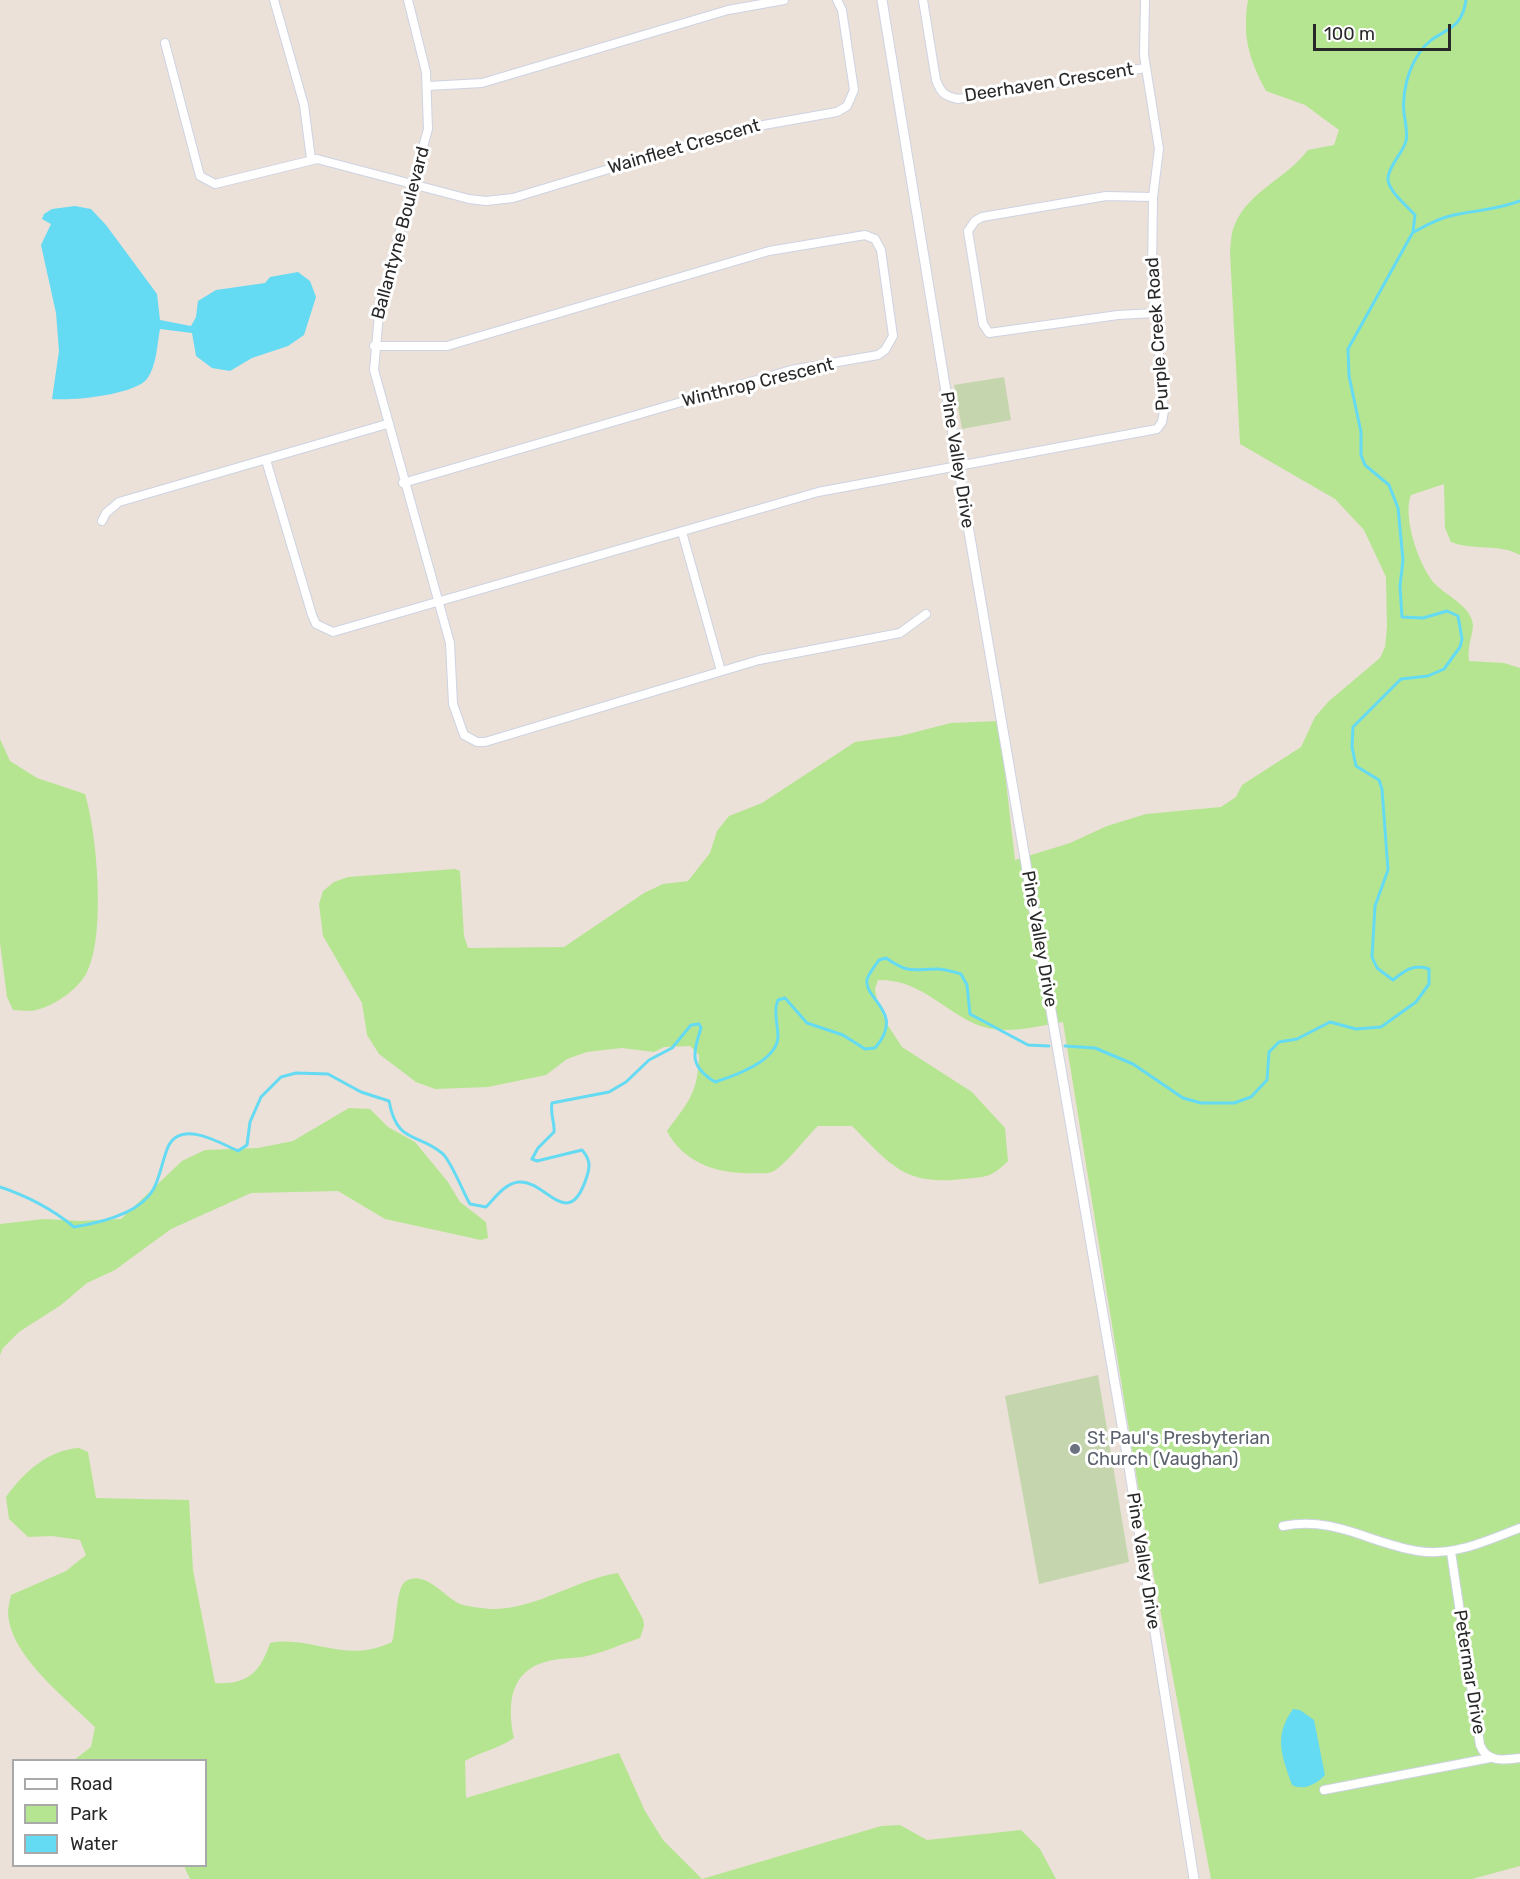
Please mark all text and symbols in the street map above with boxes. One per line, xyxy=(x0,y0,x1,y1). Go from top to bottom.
scale bar xyxy=(1316,12,1454,50)
text: 100 m xyxy=(1324,23,1375,45)
street label: Deerhaven Crescent xyxy=(963,59,1135,107)
street label: Wainfleet Crescent xyxy=(605,115,763,179)
street label: Ballantyne Boulevard xyxy=(368,144,434,322)
street label: Purple Creek Road xyxy=(1142,256,1174,412)
street label: Winthrop Crescent xyxy=(680,354,836,412)
street label: Pine Valley Drive xyxy=(936,390,978,530)
street label: Pine Valley Drive xyxy=(1016,869,1062,1009)
place label: St Paul's Presbyterian Church (Vaughan) xyxy=(1087,1428,1270,1470)
marker: St Paul's Presbyterian Church (Vaughan) xyxy=(1068,1442,1082,1456)
street label: Pine Valley Drive xyxy=(1122,1491,1164,1631)
street label: Petermar Drive xyxy=(1448,1608,1490,1736)
legend xyxy=(12,1759,207,1867)
text: Road xyxy=(70,1773,113,1795)
text: Park xyxy=(70,1803,107,1825)
text: Water xyxy=(70,1833,118,1855)

